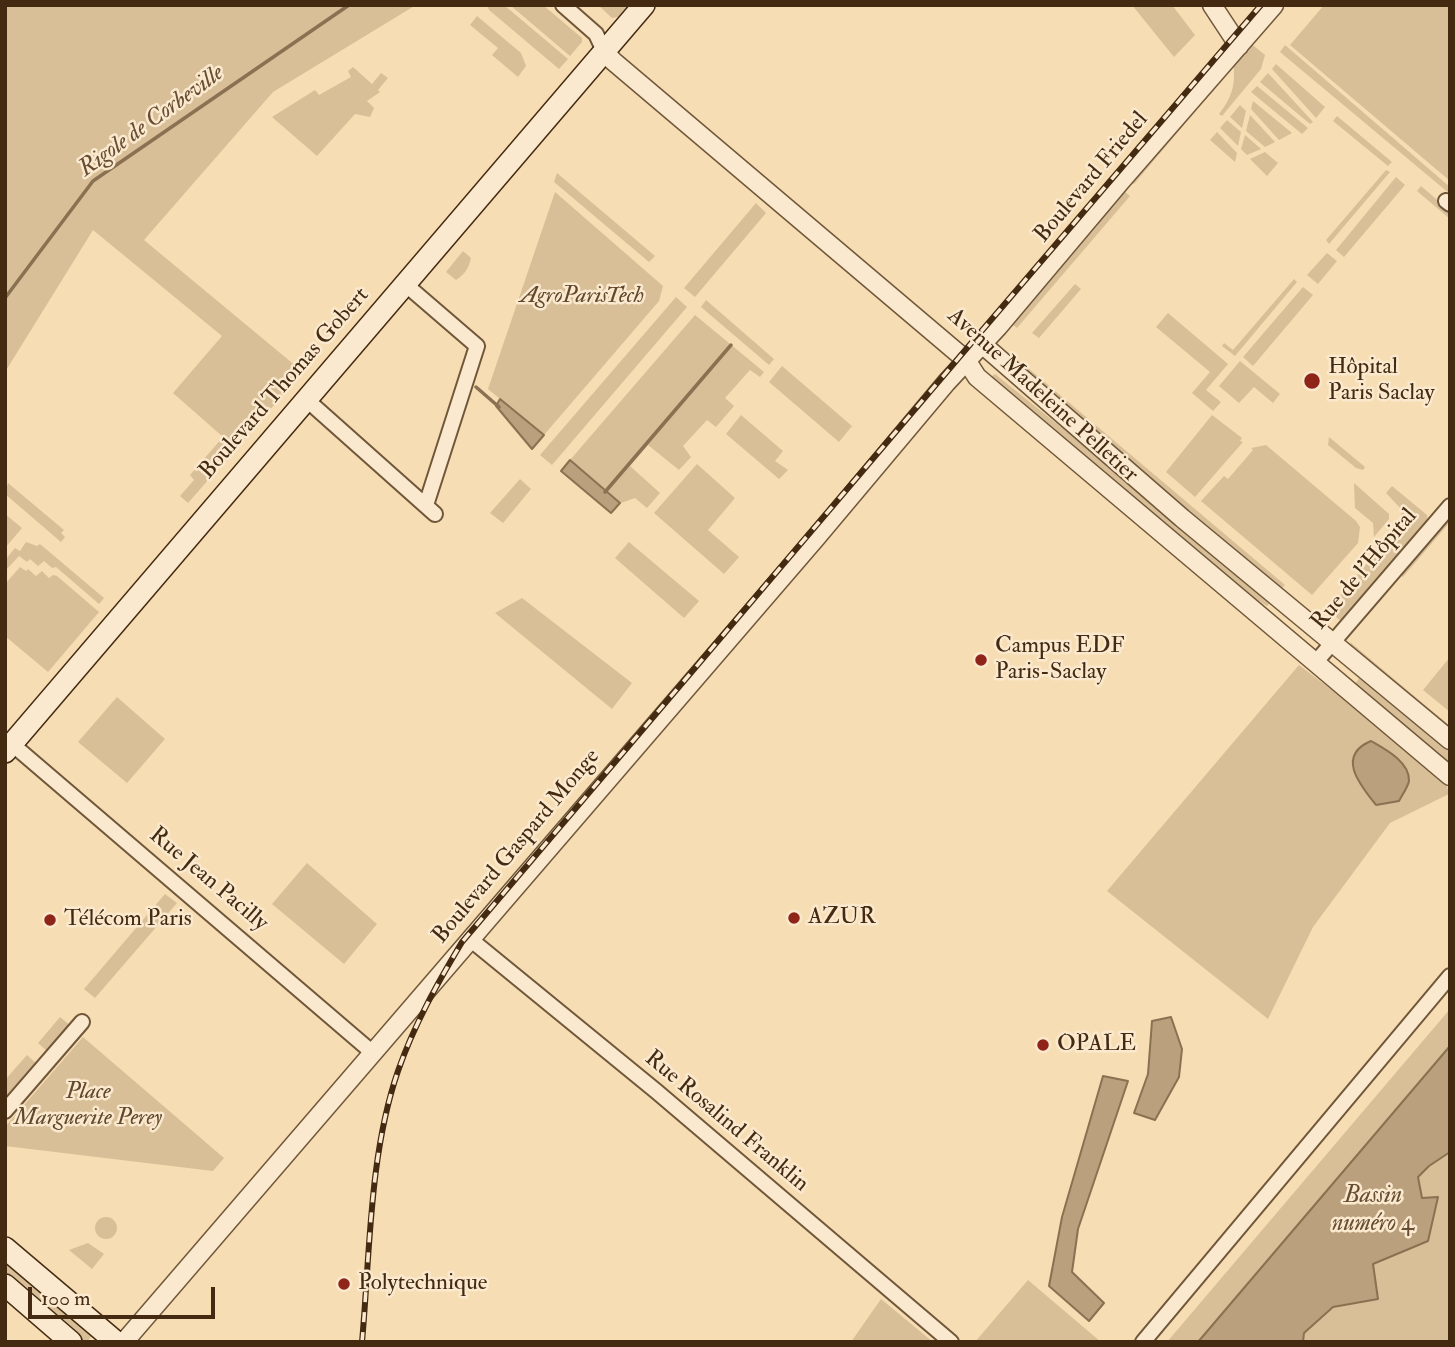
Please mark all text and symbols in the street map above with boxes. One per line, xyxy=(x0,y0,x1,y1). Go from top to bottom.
water label: Rigole de Corbeville xyxy=(74,60,230,184)
street label: Boulevard Friedel xyxy=(1029,107,1155,249)
street label: Boulevard Thomas Gobert xyxy=(194,283,376,485)
park label: AgroParisTech xyxy=(520,283,644,311)
street label: Avenue Madeleine Pelletier xyxy=(941,303,1143,489)
place label: Hôpital Paris Saclay xyxy=(1328,354,1435,408)
marker: Hôpital Paris Saclay xyxy=(1302,371,1322,391)
street label: Rue de l'Hôpital xyxy=(1306,504,1424,636)
place label: Campus EDF Paris-Saclay xyxy=(995,633,1125,687)
marker: Campus EDF Paris-Saclay xyxy=(973,652,989,668)
street label: Boulevard Gaspard Monge xyxy=(428,744,606,950)
street label: Rue Jean Pacilly xyxy=(143,822,273,938)
place label: AZUR xyxy=(808,904,876,932)
place label: Télécom Paris xyxy=(64,906,192,934)
marker: AZUR xyxy=(786,910,802,926)
marker: Télécom Paris xyxy=(42,912,58,928)
place label: OPALE xyxy=(1057,1031,1136,1059)
marker: OPALE xyxy=(1035,1037,1051,1053)
street label: Rue Rosalind Franklin xyxy=(638,1045,814,1199)
park label: Place Marguerite Perey xyxy=(14,1079,162,1133)
water label: Bassin numéro 4 xyxy=(1332,1183,1414,1239)
place label: Polytechnique xyxy=(358,1270,487,1298)
scale bar xyxy=(32,1274,219,1318)
marker: Polytechnique xyxy=(336,1276,352,1292)
text: 100 m xyxy=(41,1285,91,1312)

